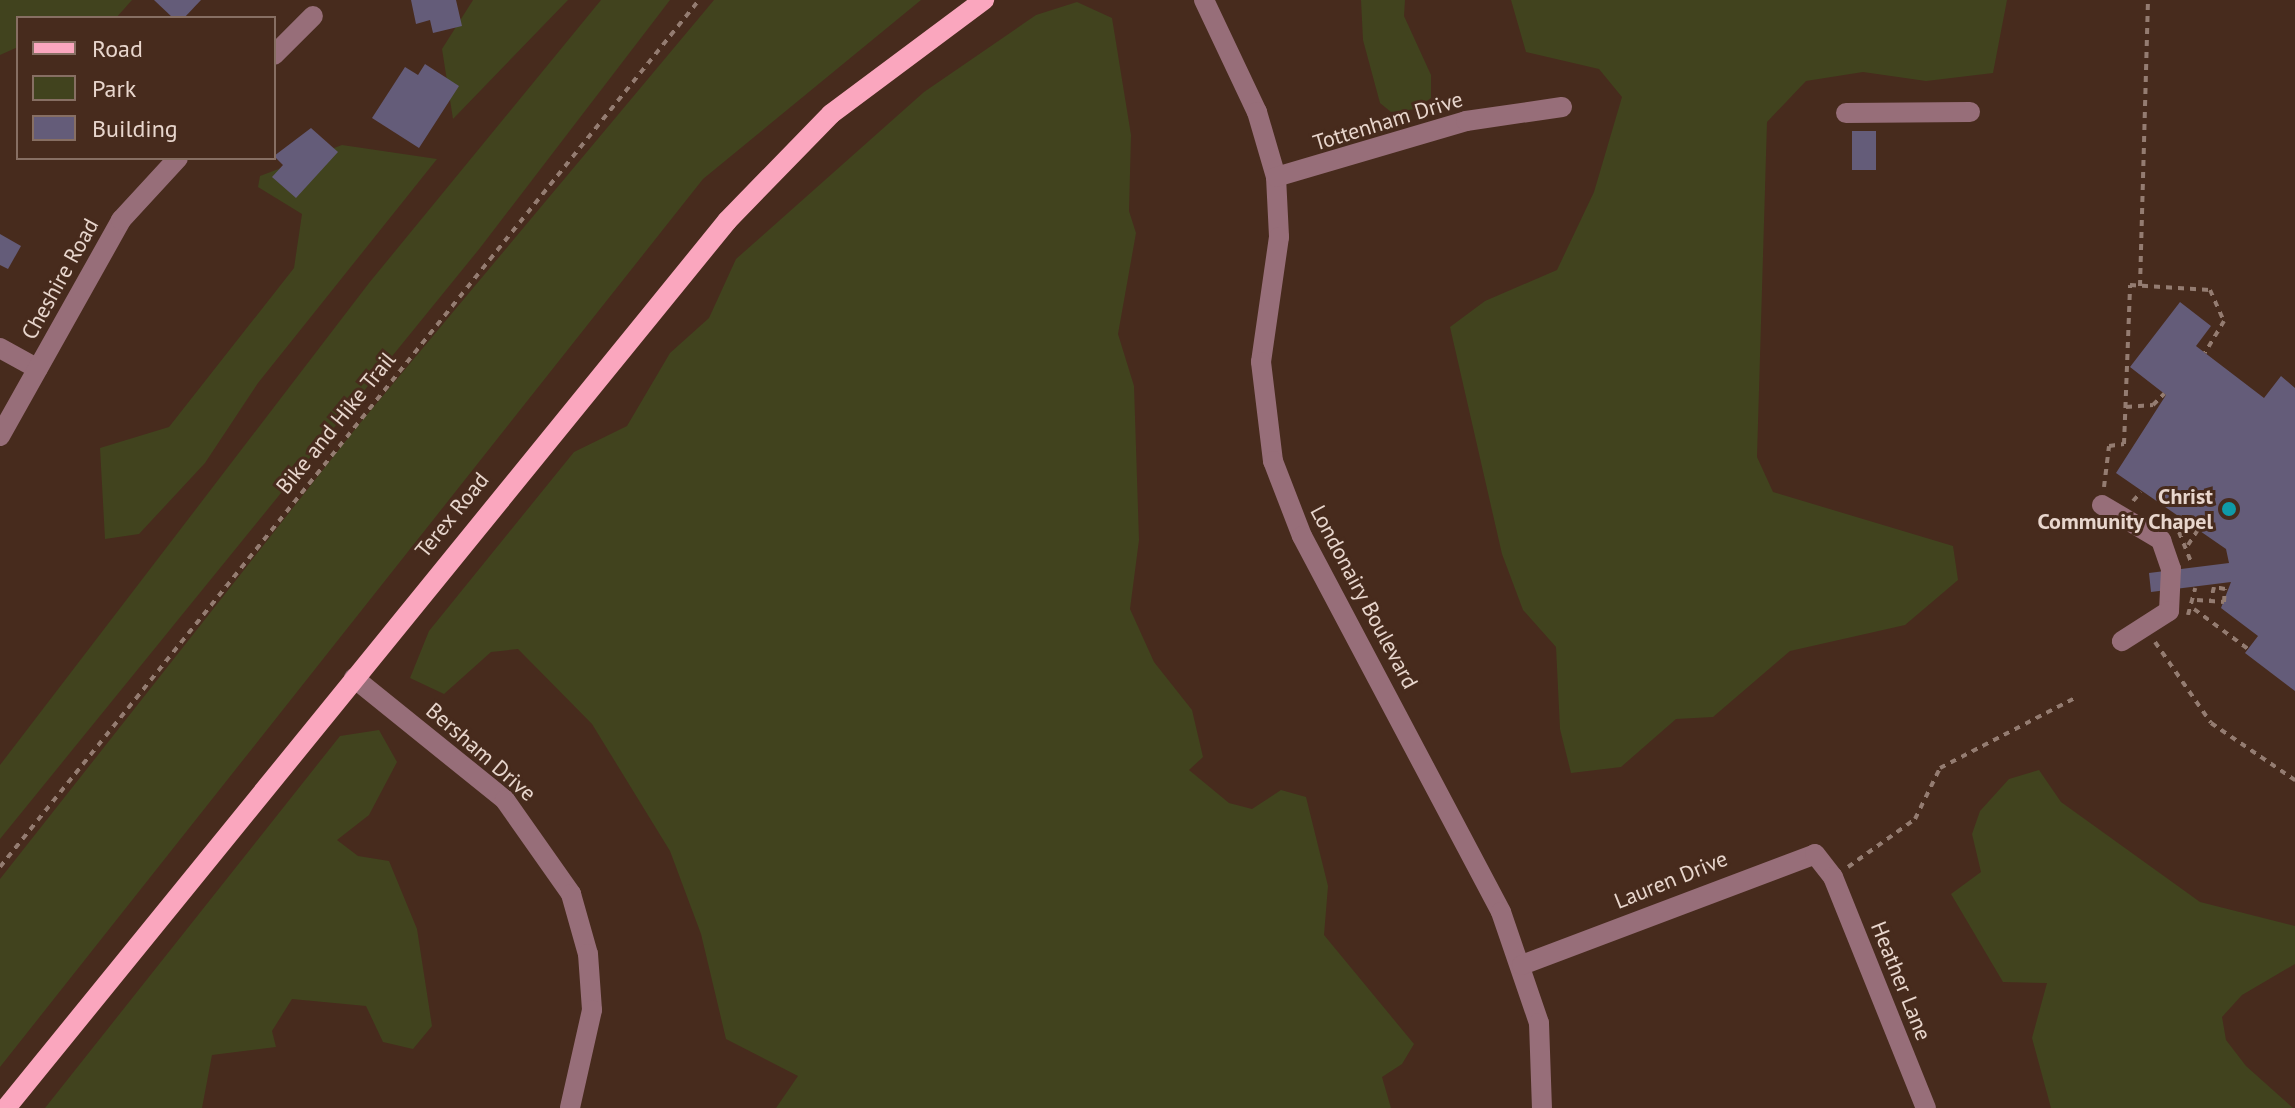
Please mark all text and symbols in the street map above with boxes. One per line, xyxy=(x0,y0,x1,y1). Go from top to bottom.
legend xyxy=(16,16,276,160)
text: Road xyxy=(92,33,143,64)
text: Park xyxy=(92,73,136,104)
street label: Tottenham Drive xyxy=(1310,86,1466,156)
text: Building xyxy=(92,113,178,144)
street label: Cheshire Road xyxy=(16,214,104,344)
street label: Bike and Hike Trail xyxy=(271,347,401,499)
street label: Terex Road xyxy=(409,467,495,563)
place label: Christ Community Chapel xyxy=(2037,483,2213,534)
marker: Christ Community Chapel xyxy=(2220,500,2238,518)
street label: Londonairy Boulevard xyxy=(1304,501,1424,693)
street label: Bersham Drive xyxy=(421,697,541,807)
street label: Lauren Drive xyxy=(1611,845,1731,915)
street label: Heather Lane xyxy=(1865,918,1937,1044)

